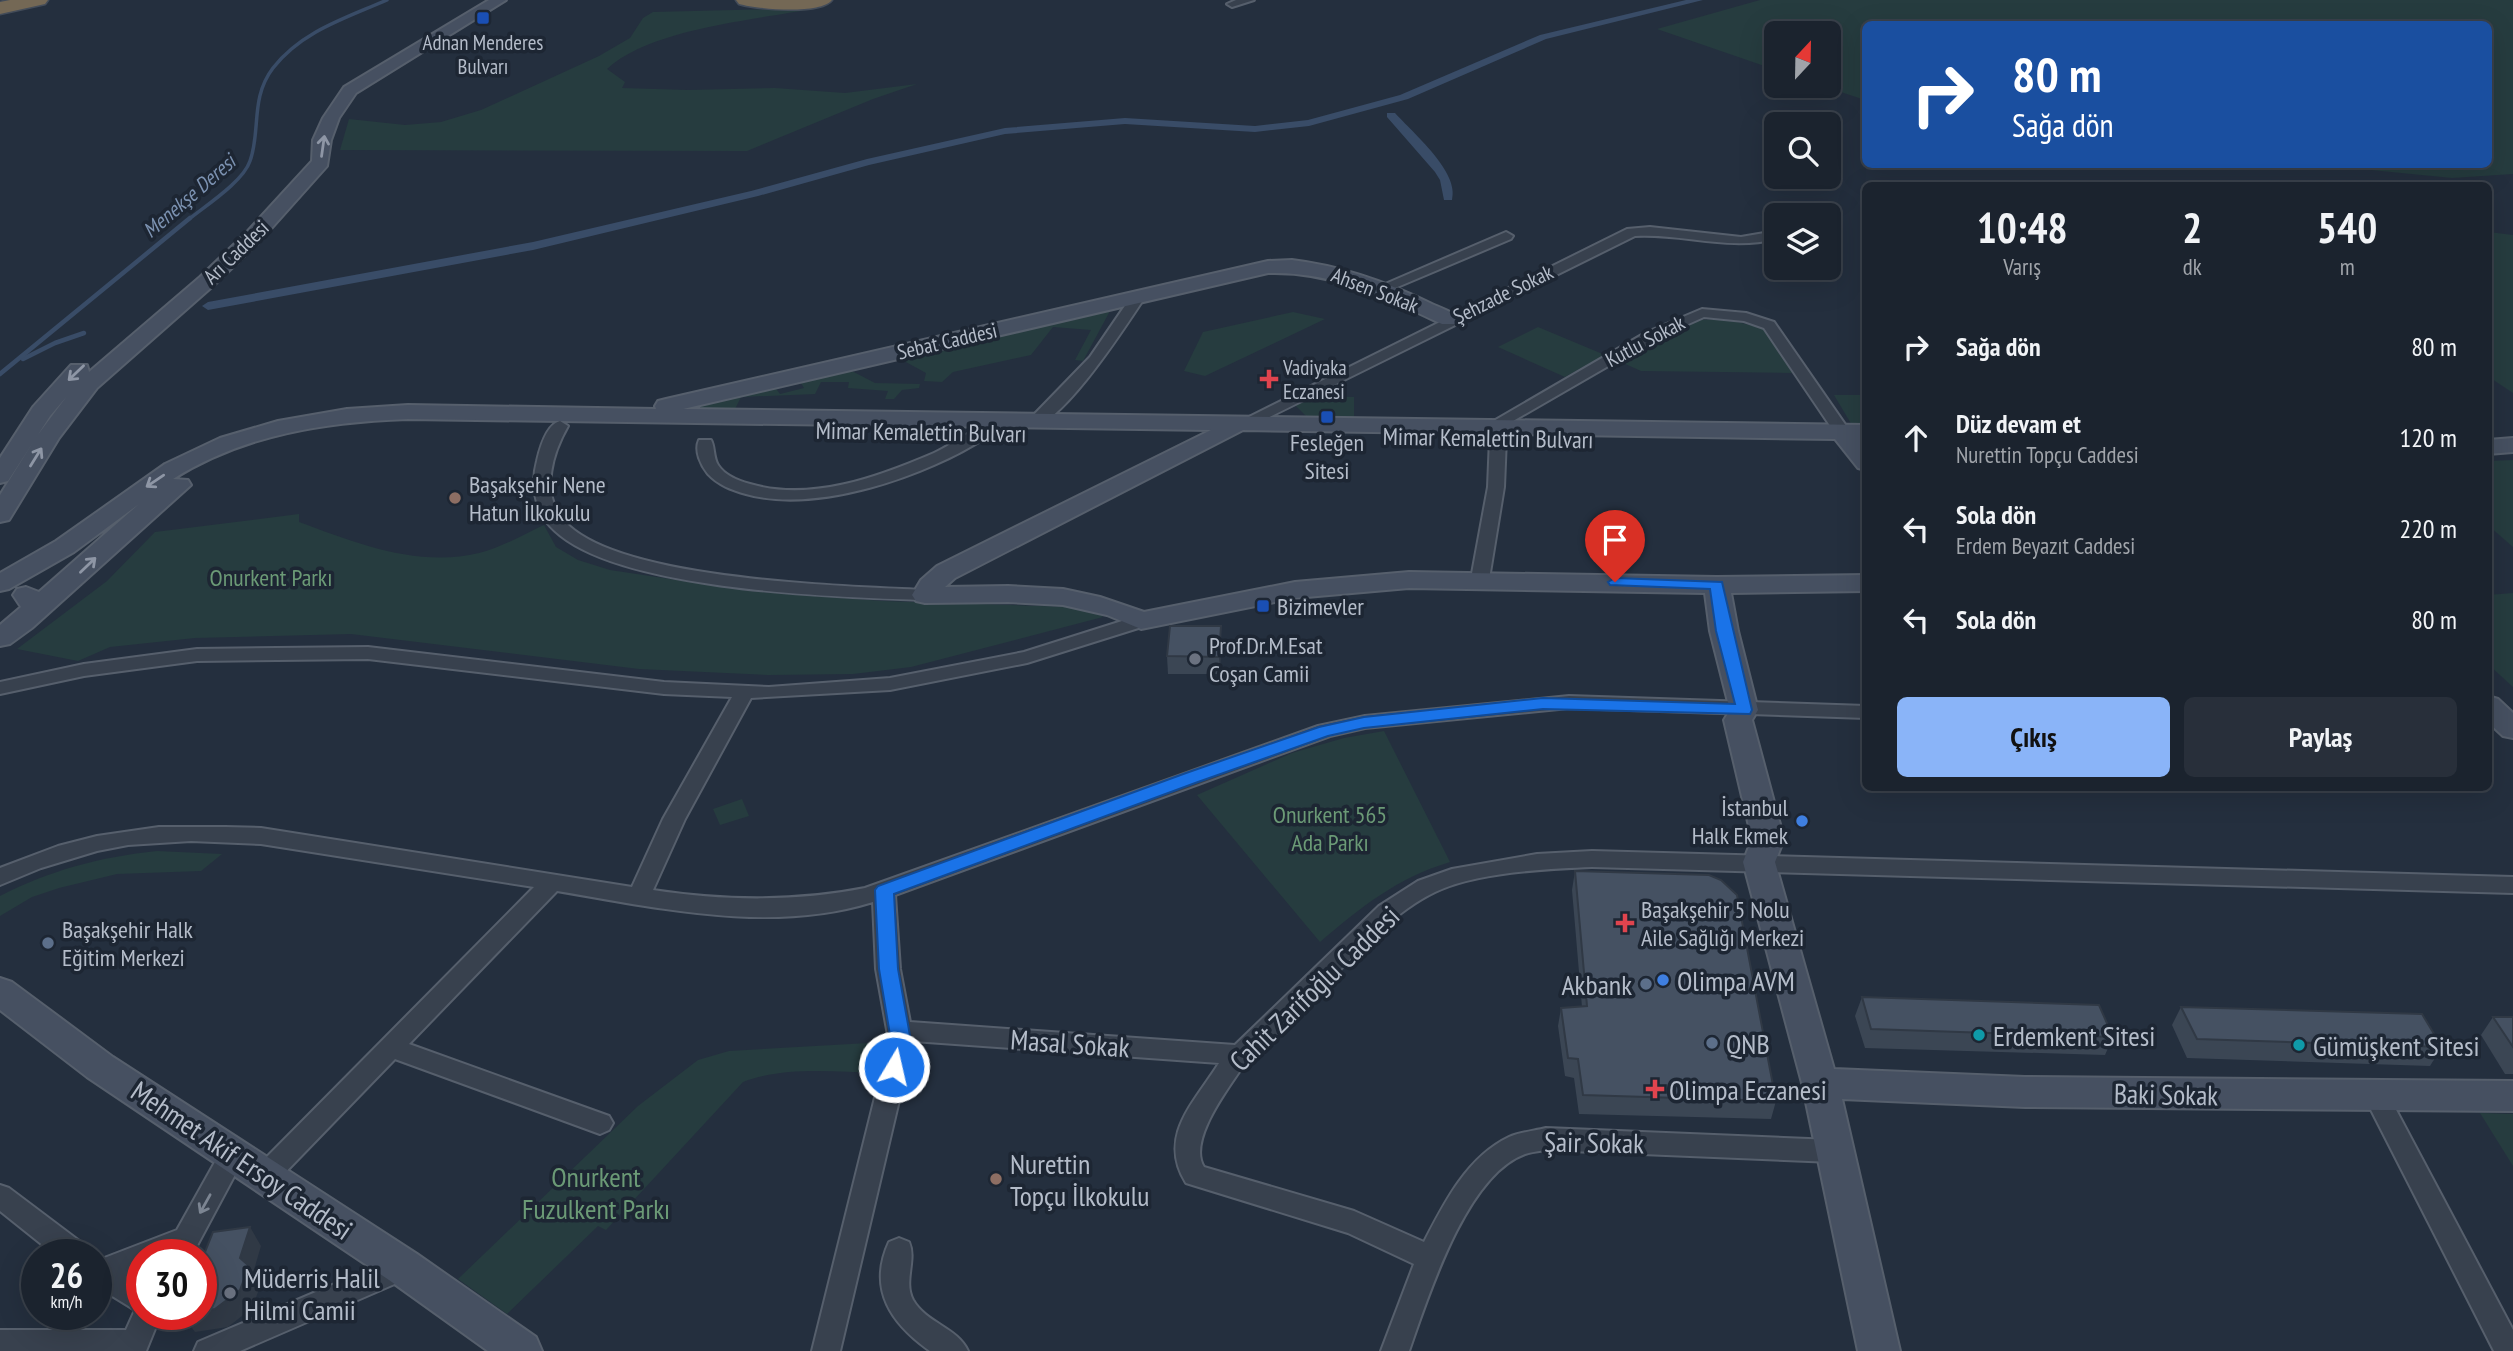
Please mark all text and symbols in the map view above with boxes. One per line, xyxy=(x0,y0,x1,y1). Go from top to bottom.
marker: Adnan Menderes Bulvarı xyxy=(475,10,491,26)
north arrow xyxy=(1764,21,1841,98)
map controls xyxy=(1764,21,1841,280)
place label: Adnan Menderes Bulvarı xyxy=(423,29,543,80)
text: 80 m xyxy=(2012,42,2101,106)
icon: right xyxy=(1897,49,1988,140)
text: Sağa dön xyxy=(2012,104,2114,146)
button: search xyxy=(1764,112,1841,189)
one-way arrow xyxy=(317,135,330,158)
water label: Menekşe Deresi xyxy=(137,147,243,244)
text: 10:48 xyxy=(1977,200,2068,255)
text: 2 xyxy=(2182,200,2202,255)
text: 540 xyxy=(2317,200,2377,255)
button: layers xyxy=(1764,203,1841,280)
street label: Arı Caddesi xyxy=(198,214,274,290)
text: Varış xyxy=(2003,252,2041,281)
text: dk xyxy=(2183,252,2202,281)
text: m xyxy=(2340,252,2355,281)
street label: Şehzade Sokak xyxy=(1449,258,1557,330)
street label: Ahsen Sokak xyxy=(1328,261,1422,319)
street label: Kutlu Sokak xyxy=(1601,309,1689,373)
street label: Sebat Caddesi xyxy=(894,316,1000,366)
icon: right xyxy=(1897,328,1935,366)
text: Sağa dön xyxy=(1956,330,2041,363)
text: 80 m xyxy=(2411,330,2457,363)
place label: Vadiyaka Eczanesi xyxy=(1282,354,1347,405)
one-way arrow xyxy=(67,365,84,382)
marker: Vadiyaka Eczanesi xyxy=(1261,371,1277,387)
text: Düz devam et xyxy=(1956,407,2081,440)
marker: Fesleğen Sitesi xyxy=(1319,409,1335,425)
street label: Mimar Kemalettin Bulvarı xyxy=(815,415,1027,449)
icon: ahead xyxy=(1897,419,1935,457)
street label: Mimar Kemalettin Bulvarı xyxy=(1382,421,1594,455)
text: 120 m xyxy=(2399,421,2457,454)
place label: Fesleğen Sitesi xyxy=(1290,427,1364,486)
text: Nurettin Topçu Caddesi xyxy=(1956,440,2139,469)
one-way arrow xyxy=(29,448,44,467)
place label: Başakşehir Nene Hatun İlkokulu xyxy=(469,469,606,528)
one-way arrow xyxy=(146,474,165,488)
marker: Başakşehir Nene Hatun İlkokulu xyxy=(447,490,463,506)
text: Sola dön xyxy=(1956,498,2036,531)
pin xyxy=(1585,510,1645,582)
icon: left xyxy=(1897,510,1935,548)
text: 220 m xyxy=(2399,512,2457,545)
icon: arrive xyxy=(1596,521,1634,559)
text: Erdem Beyazıt Caddesi xyxy=(1956,531,2135,560)
one-way arrow xyxy=(79,556,96,573)
park label: Onurkent Parkı xyxy=(210,562,332,593)
place label: Bizimevler xyxy=(1277,591,1364,622)
marker: Bizimevler xyxy=(1255,598,1271,614)
icon: left xyxy=(1897,601,1935,639)
text: Sola dön xyxy=(1956,603,2036,636)
text: 80 m xyxy=(2411,603,2457,636)
place label: Prof.Dr.M.Esat Coşan Camii xyxy=(1209,630,1323,689)
marker: Prof.Dr.M.Esat Coşan Camii xyxy=(1187,651,1203,667)
button: Çıkış xyxy=(1897,697,2170,777)
button: Paylaş xyxy=(2184,697,2457,777)
place label: İstanbul Halk Ekmek xyxy=(1692,792,1789,851)
park label: Onurkent 565 Ada Parkı xyxy=(1273,799,1387,858)
marker: İstanbul Halk Ekmek xyxy=(1794,813,1810,829)
place label: Başakşehir 5 Nolu Aile Sağlığı Merkezi xyxy=(1641,894,1804,953)
street label: Cahit Zarifoğlu Caddesi xyxy=(1221,897,1407,1079)
marker: Başakşehir 5 Nolu Aile Sağlığı Merkezi xyxy=(1615,913,1635,933)
place label: Başakşehir Halk Eğitim Merkezi xyxy=(62,914,193,973)
marker: Başakşehir Halk Eğitim Merkezi xyxy=(40,935,56,951)
place label: Olimpa AVM xyxy=(1677,962,1795,999)
place label: Akbank xyxy=(1561,966,1632,1003)
marker: Olimpa AVM xyxy=(1655,972,1671,988)
marker: Akbank xyxy=(1638,976,1654,992)
place label: Erdemkent Sitesi xyxy=(1993,1017,2155,1054)
street label: Masal Sokak xyxy=(1009,1020,1131,1066)
place label: QNB xyxy=(1726,1025,1770,1062)
marker: Erdemkent Sitesi xyxy=(1971,1027,1987,1043)
place label: Gümüşkent Sitesi xyxy=(2313,1027,2480,1064)
position arrow xyxy=(857,1030,931,1104)
marker: QNB xyxy=(1704,1035,1720,1051)
marker: Gümüşkent Sitesi xyxy=(2291,1037,2307,1053)
place label: Olimpa Eczanesi xyxy=(1669,1071,1827,1108)
street label: Mehmet Akif Ersoy Caddesi xyxy=(124,1072,360,1248)
street label: Baki Sokak xyxy=(2114,1075,2219,1113)
marker: Olimpa Eczanesi xyxy=(1647,1081,1663,1097)
street label: Şair Sokak xyxy=(1544,1123,1644,1161)
place label: Nurettin Topçu İlkokulu xyxy=(1010,1145,1149,1214)
park label: Onurkent Fuzulkent Parkı xyxy=(522,1158,670,1227)
marker: Nurettin Topçu İlkokulu xyxy=(988,1171,1004,1187)
one-way arrow xyxy=(198,1194,212,1214)
speed limit sign: 30 xyxy=(126,1239,217,1330)
text: 26 xyxy=(50,1252,83,1298)
place label: Müderris Halil Hilmi Camii xyxy=(244,1259,380,1328)
marker: Müderris Halil Hilmi Camii xyxy=(222,1285,238,1301)
text: km/h xyxy=(51,1290,82,1313)

